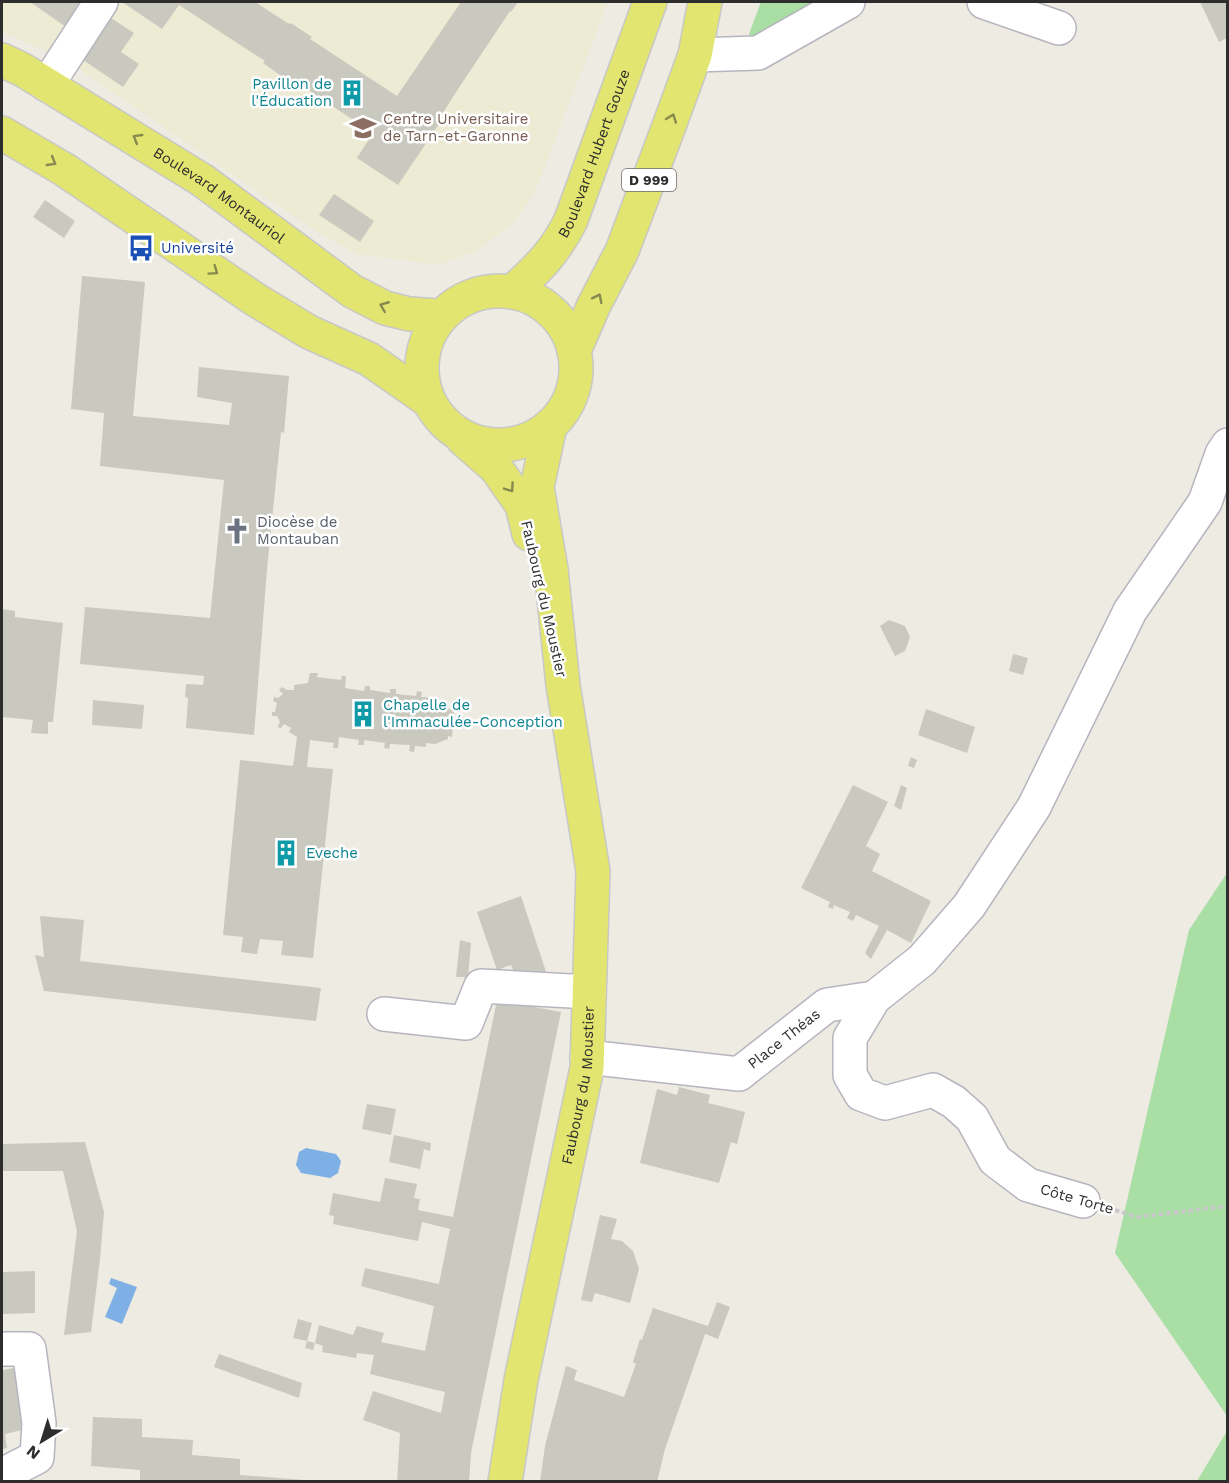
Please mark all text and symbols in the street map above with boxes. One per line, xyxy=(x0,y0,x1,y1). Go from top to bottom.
street label: Boulevard Hubert Gouze xyxy=(554,67,634,241)
place label: Pavillon de l'Éducation xyxy=(251,75,332,110)
building icon: Pavillon de l'Éducation xyxy=(337,78,367,108)
place label: Centre Universitaire de Tarn-et-Garonne xyxy=(383,110,529,145)
school or university icon: Centre Universitaire de Tarn-et-Garonne xyxy=(348,113,378,143)
one-way arrow xyxy=(665,113,677,124)
one-way arrow xyxy=(133,134,143,146)
street label: Boulevard Montauriol xyxy=(150,143,289,247)
one-way arrow xyxy=(46,155,56,166)
road number: D 999 xyxy=(622,169,676,191)
bus stop icon: Université xyxy=(126,233,156,263)
place label: Université xyxy=(161,239,234,257)
one-way arrow xyxy=(207,264,218,275)
one-way arrow xyxy=(591,294,602,304)
one-way arrow xyxy=(380,301,391,313)
one-way arrow xyxy=(503,482,514,493)
place label: Diocèse de Montauban xyxy=(257,513,339,548)
church icon: Diocèse de Montauban xyxy=(222,516,252,546)
street label: Faubourg du Moustier xyxy=(517,519,571,679)
place label: Chapelle de l'Immaculée-Conception xyxy=(383,696,563,731)
building icon: Chapelle de l'Immaculée-Conception xyxy=(348,699,378,729)
building icon: Eveche xyxy=(271,838,301,868)
place label: Eveche xyxy=(306,844,358,862)
street label: Place Théas xyxy=(744,1005,824,1073)
street label: Faubourg du Moustier xyxy=(558,1006,598,1166)
street label: Côte Torte xyxy=(1038,1180,1116,1218)
north arrow xyxy=(12,1411,72,1471)
text: N xyxy=(23,1441,44,1464)

